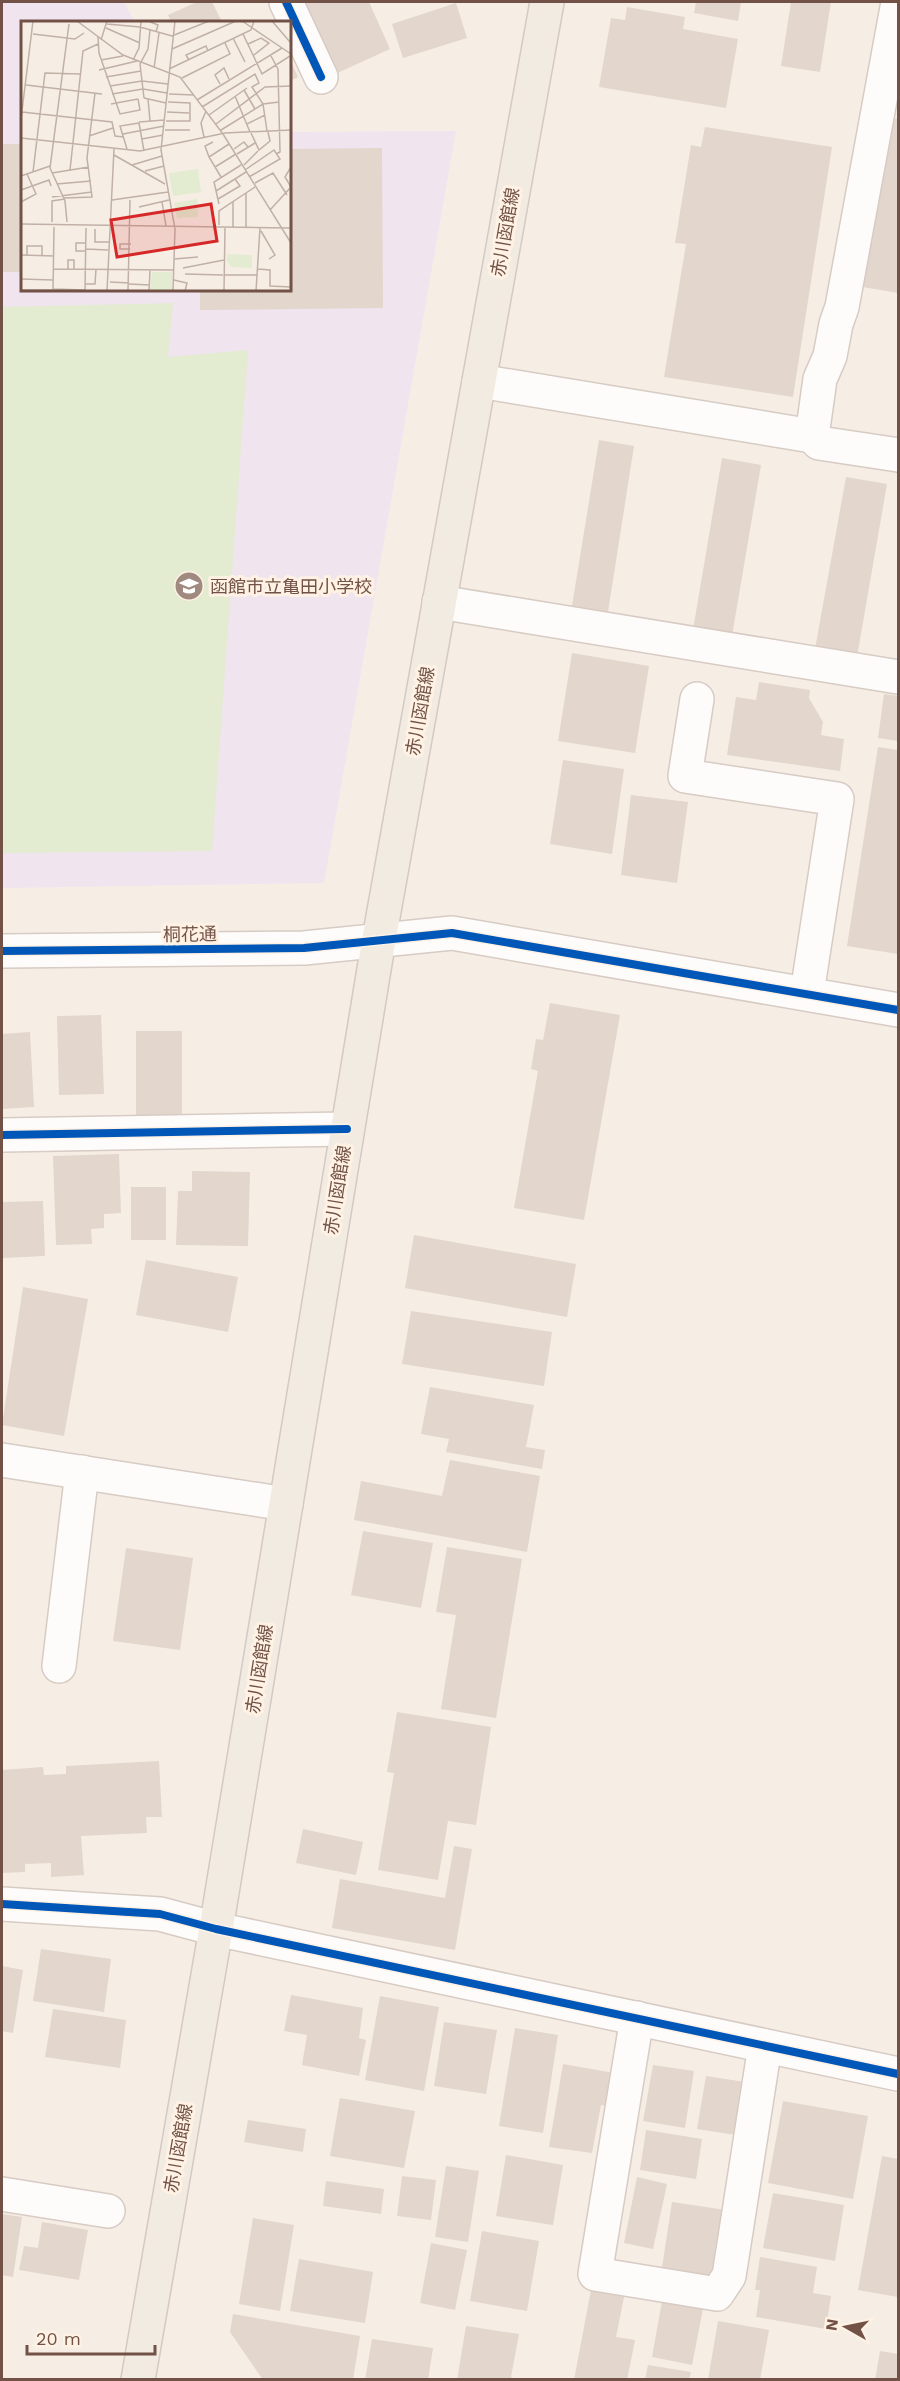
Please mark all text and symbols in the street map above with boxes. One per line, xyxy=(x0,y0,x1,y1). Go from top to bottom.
inset map xyxy=(21,21,291,291)
street label: 赤川函館線 xyxy=(487,186,523,278)
school or university icon: 函館市立亀田小学校 xyxy=(173,570,205,602)
place label: 函館市立亀田小学校 xyxy=(210,576,372,597)
street label: 赤川函館線 xyxy=(402,665,438,757)
street label: 桐花通 xyxy=(163,923,217,945)
street label: 赤川函館線 xyxy=(320,1144,354,1236)
street label: 赤川函館線 xyxy=(242,1623,276,1715)
street label: 赤川函館線 xyxy=(160,2102,196,2194)
north arrow xyxy=(816,2297,876,2357)
text: N xyxy=(821,2317,842,2332)
scale bar xyxy=(27,2318,154,2356)
text: 20 m xyxy=(36,2328,81,2349)

